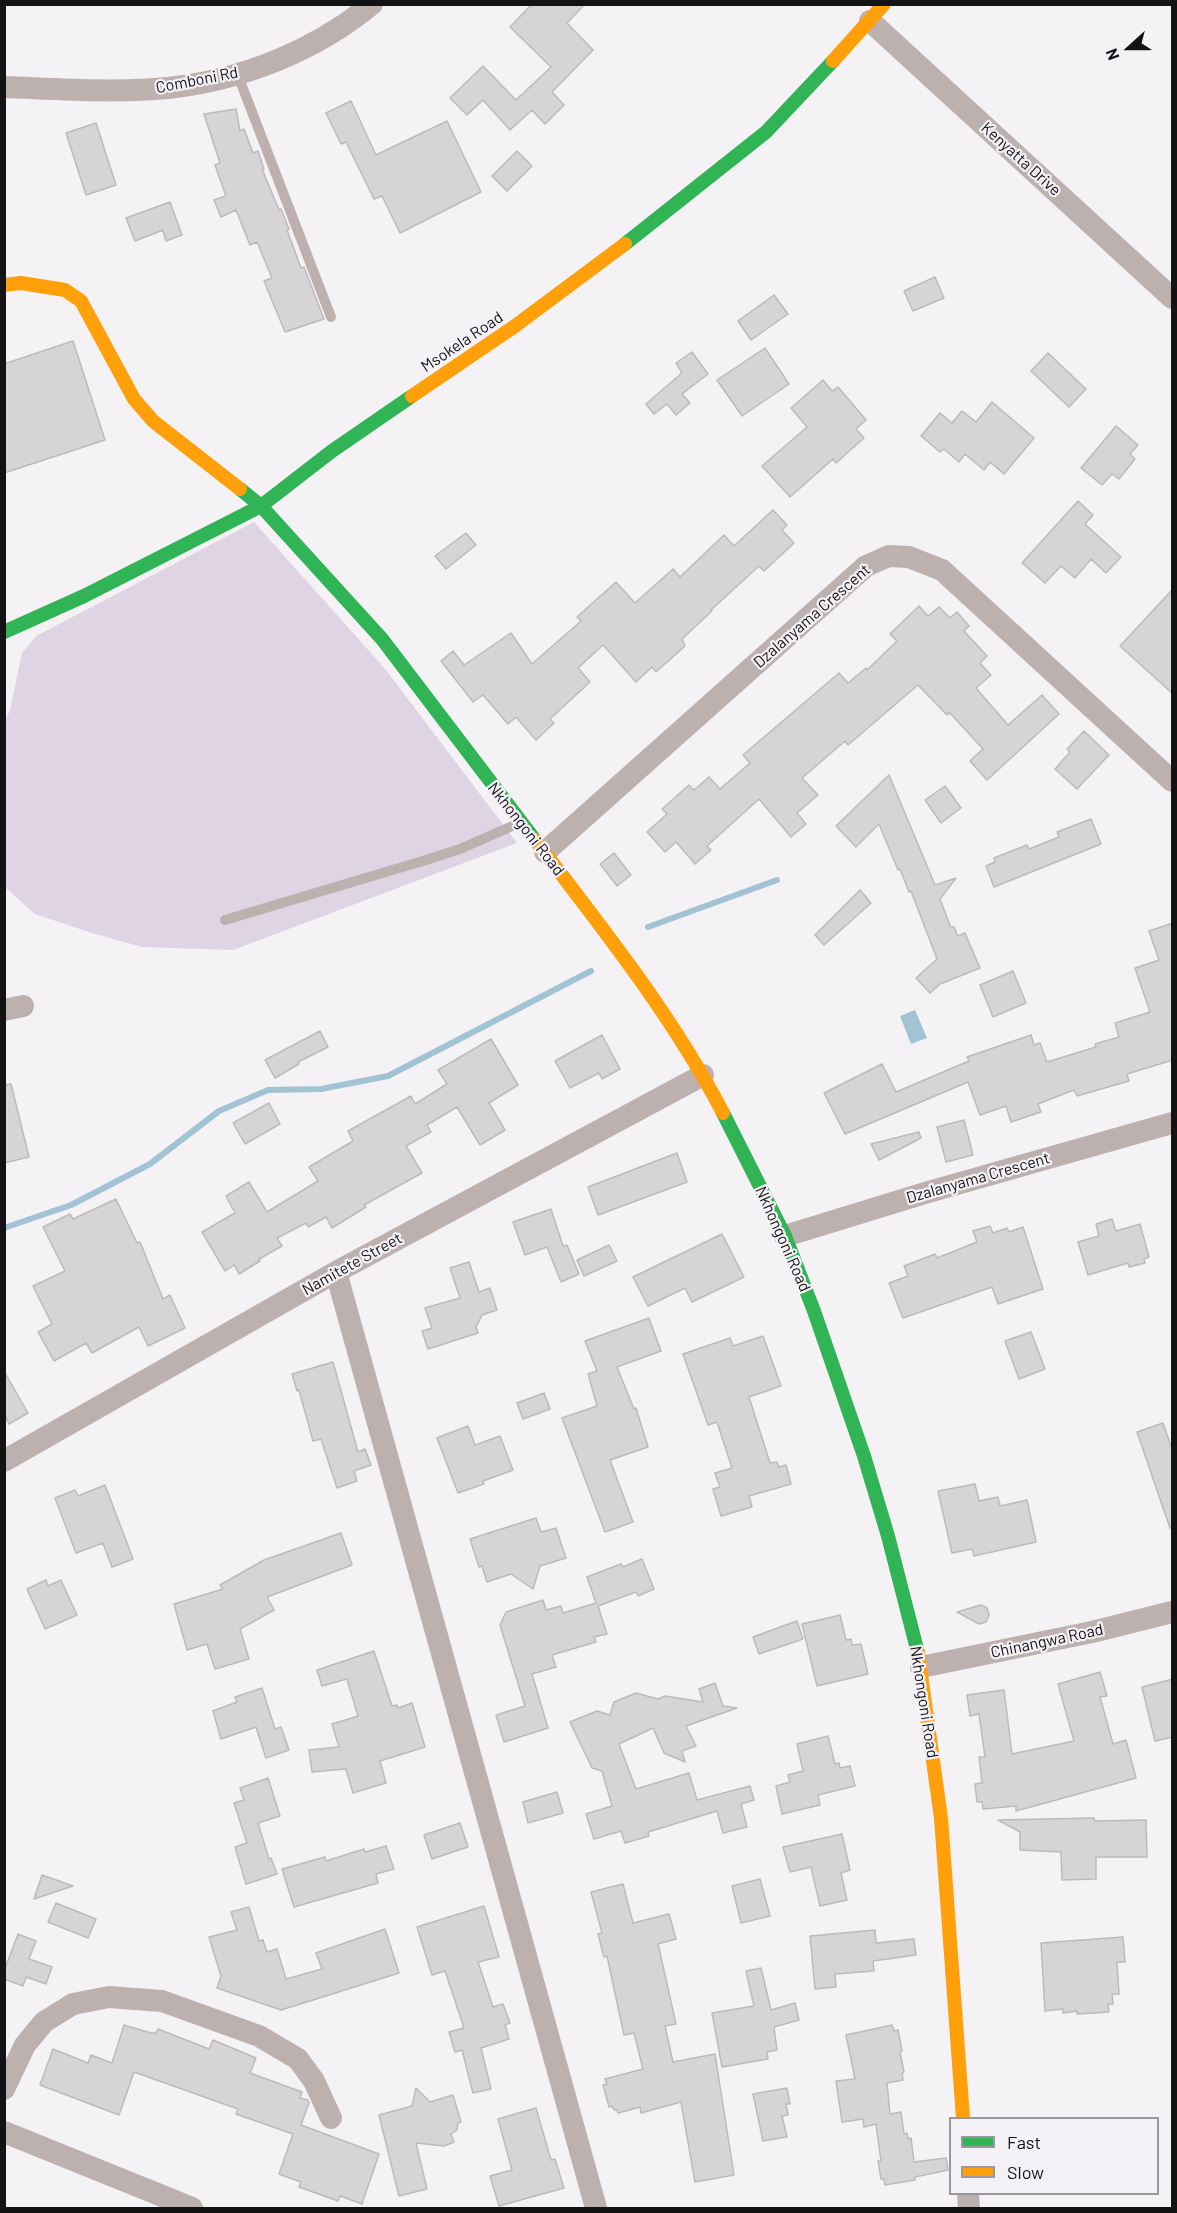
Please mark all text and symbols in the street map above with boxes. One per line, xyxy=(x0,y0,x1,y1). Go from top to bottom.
north arrow xyxy=(1099,18,1159,78)
text: N xyxy=(1101,46,1123,63)
street label: Comboni Rd xyxy=(154,63,240,97)
street label: Kenyatta Drive xyxy=(977,118,1065,200)
street label: Msokela Road xyxy=(417,308,507,376)
street label: Dzalanyama Crescent xyxy=(750,560,874,672)
street label: Nkhongoni Road xyxy=(484,778,568,880)
street label: Dzalanyama Crescent xyxy=(904,1148,1052,1208)
street label: Nkhongoni Road xyxy=(751,1183,815,1295)
street label: Namitete Street xyxy=(299,1229,405,1299)
street label: Chinangwa Road xyxy=(989,1620,1105,1662)
street label: Nkhongoni Road xyxy=(906,1645,942,1759)
legend xyxy=(949,2117,1159,2195)
text: Fast xyxy=(1007,2131,1041,2153)
text: Slow xyxy=(1007,2161,1044,2183)

